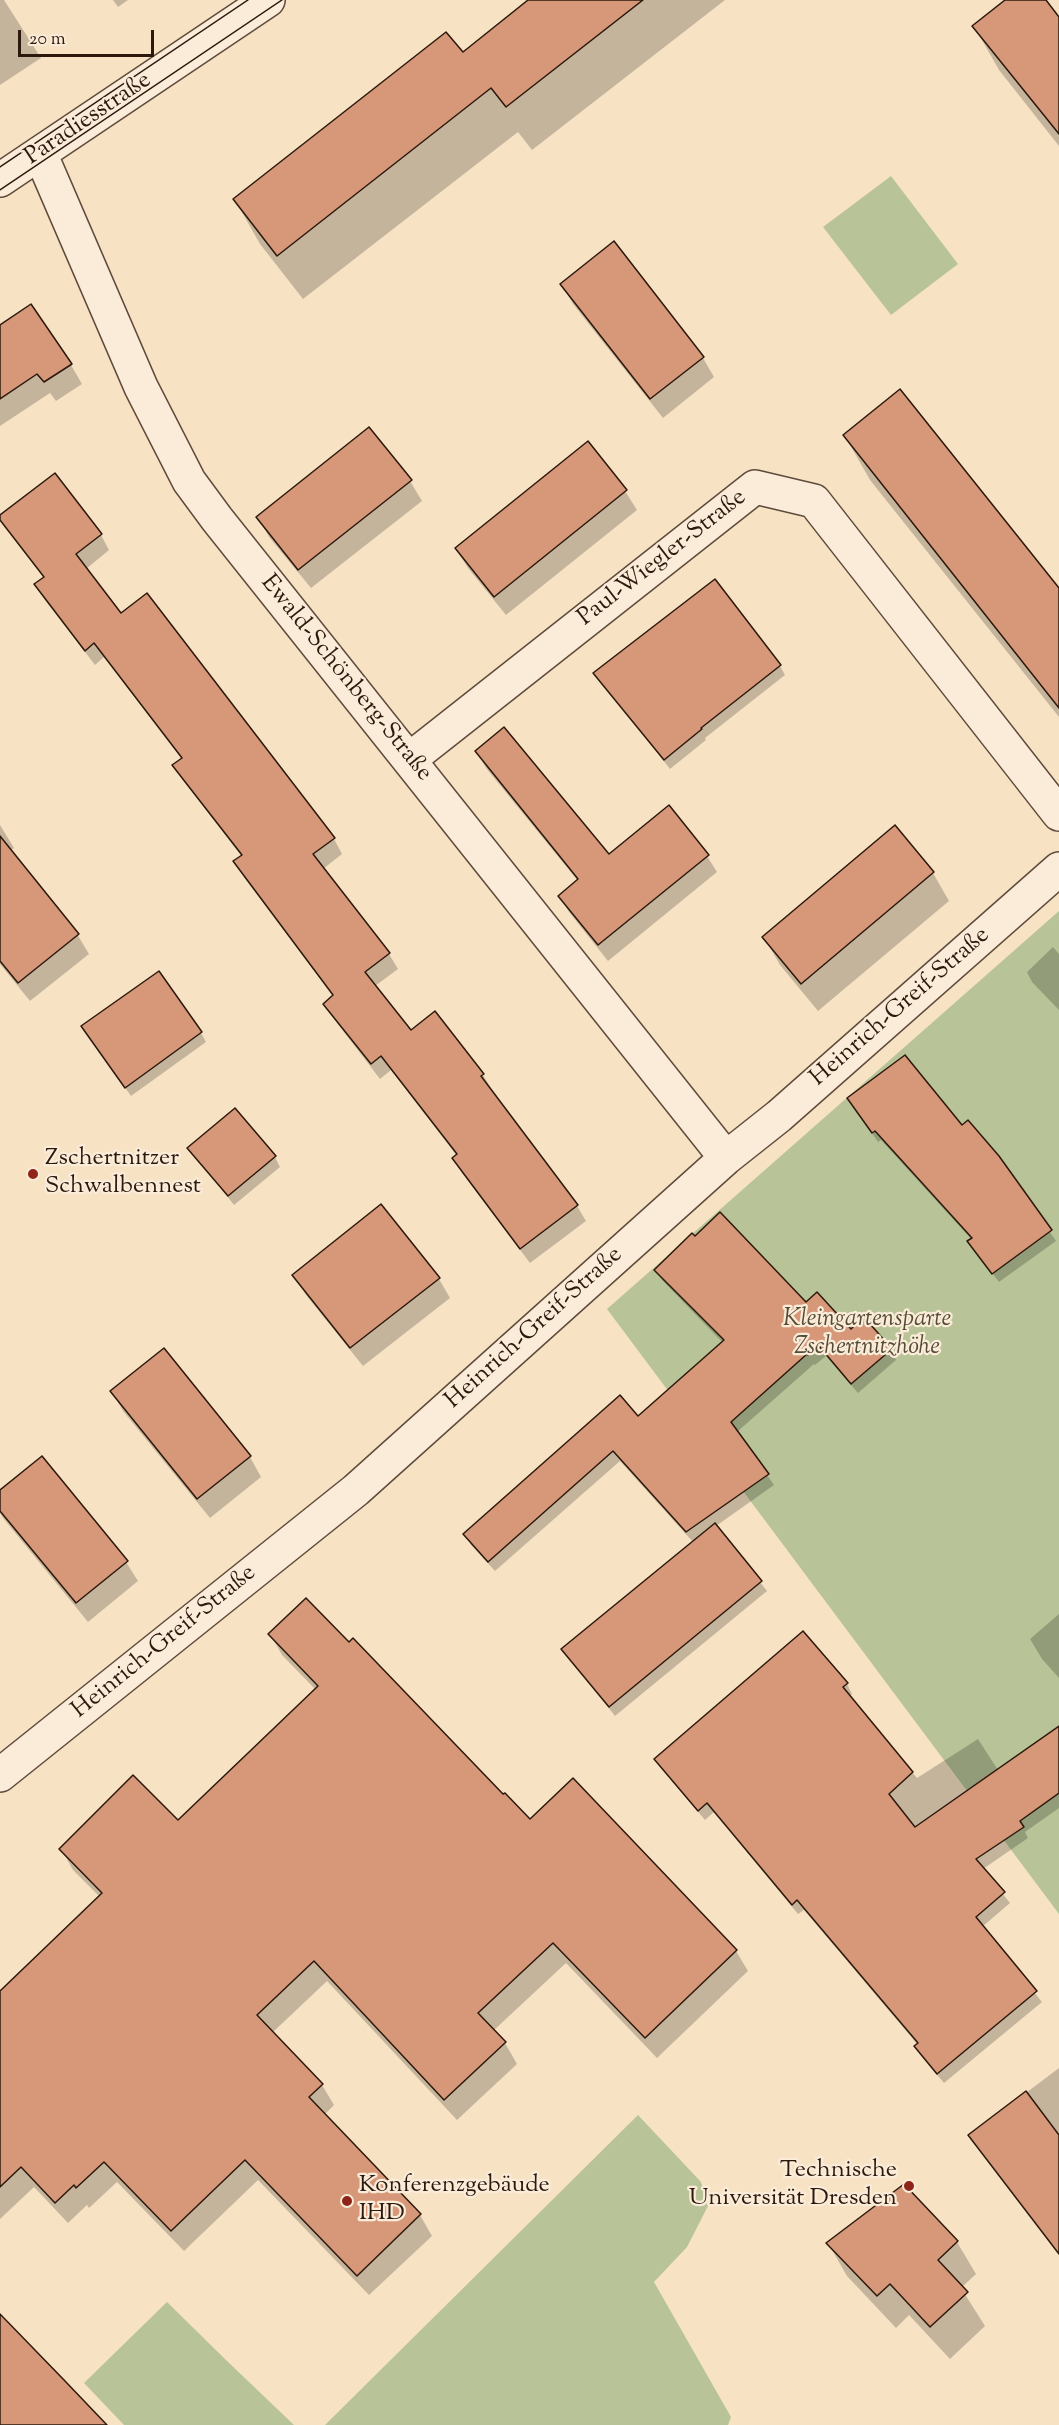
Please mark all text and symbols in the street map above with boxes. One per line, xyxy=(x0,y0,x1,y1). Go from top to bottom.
scale bar xyxy=(21,18,158,56)
text: 20 m xyxy=(29,27,66,53)
street label: Paradiesstraße xyxy=(20,67,158,173)
street label: Paul-Wiegler-Straße xyxy=(573,484,753,634)
street label: Ewald-Schönberg-Straße xyxy=(253,570,437,788)
street label: Heinrich-Greif-Straße xyxy=(805,922,997,1094)
place label: Zschertnitzer Schwalbennest xyxy=(45,1146,201,1202)
marker: Zschertnitzer Schwalbennest xyxy=(26,1167,40,1181)
street label: Heinrich-Greif-Straße xyxy=(441,1242,629,1416)
park label: Kleingartensparte Zschertnitzhöhe xyxy=(783,1307,951,1363)
street label: Heinrich-Greif-Straße xyxy=(67,1560,263,1726)
place label: Technische Universität Dresden xyxy=(689,2158,897,2214)
place label: Konferenzgebäude IHD xyxy=(359,2173,550,2229)
marker: Technische Universität Dresden xyxy=(902,2179,916,2193)
marker: Konferenzgebäude IHD xyxy=(340,2194,354,2208)

